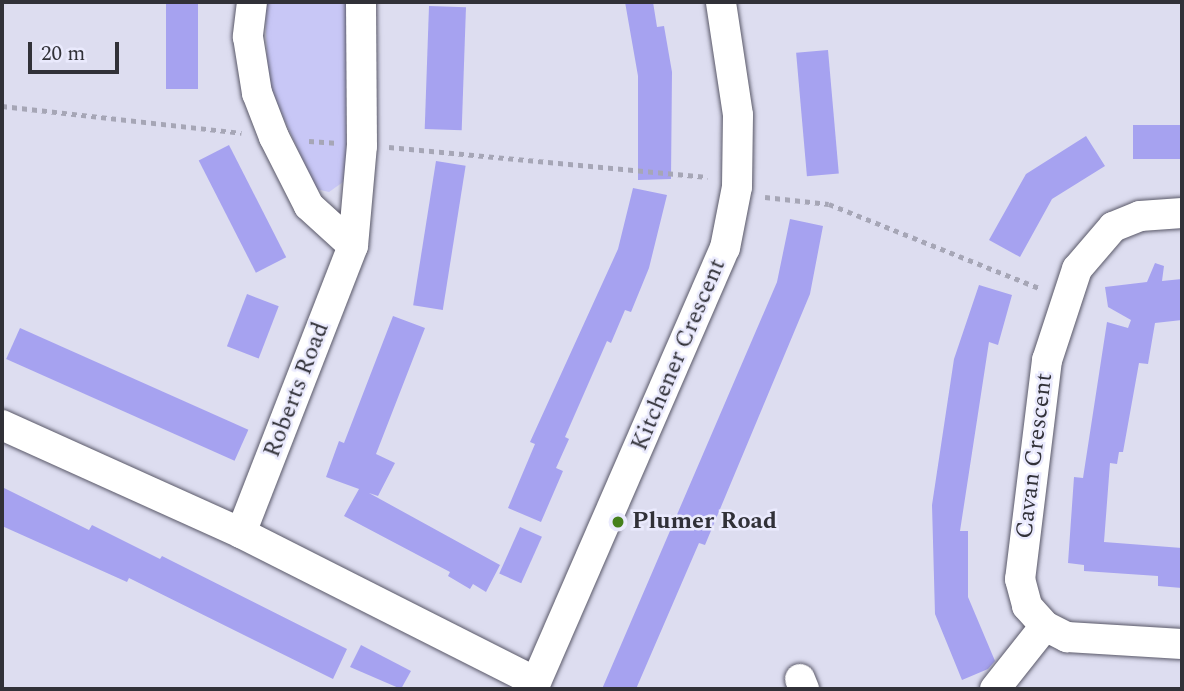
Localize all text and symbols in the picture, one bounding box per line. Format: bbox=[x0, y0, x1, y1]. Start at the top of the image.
scale bar bbox=[32, 28, 122, 72]
text: 20 m bbox=[41, 38, 85, 70]
street label: Kitchener Crescent bbox=[626, 255, 732, 455]
street label: Roberts Road bbox=[258, 318, 336, 462]
street label: Cavan Crescent bbox=[1011, 371, 1059, 541]
place label: Plumer Road bbox=[632, 508, 777, 536]
marker: Plumer Road bbox=[610, 514, 626, 530]

